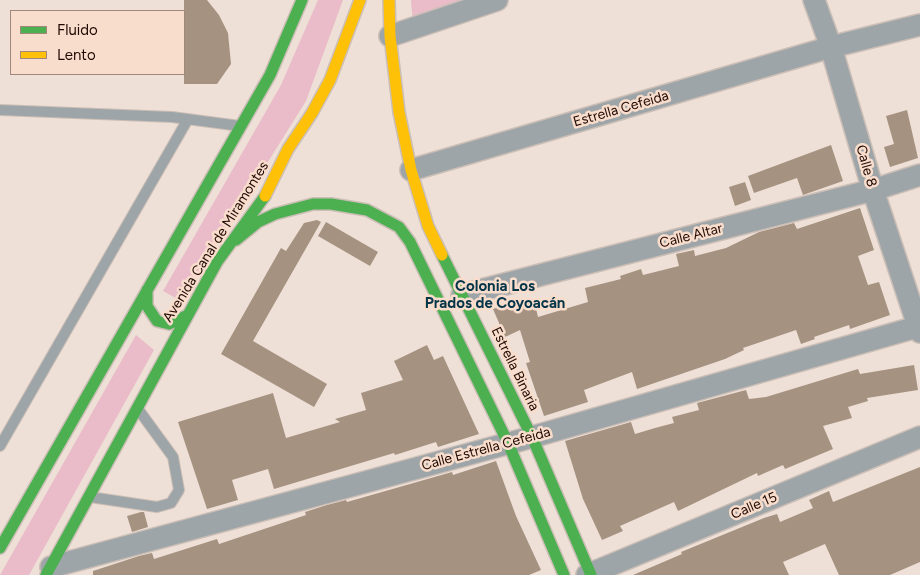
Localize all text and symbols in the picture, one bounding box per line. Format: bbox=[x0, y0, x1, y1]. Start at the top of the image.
legend bbox=[10, 10, 185, 75]
text: Fluido bbox=[57, 21, 98, 39]
text: Lento bbox=[57, 46, 96, 64]
street label: Estrella Cefeida bbox=[571, 87, 671, 131]
street label: Calle 8 bbox=[852, 143, 880, 189]
street label: Avenida Canal de Miramontes bbox=[160, 159, 272, 325]
street label: Calle Altar bbox=[658, 220, 724, 252]
district label: Colonia Los Prados de Coyoacán bbox=[425, 278, 565, 313]
street label: Estrella Binaria bbox=[487, 324, 543, 414]
street label: Calle Estrella Cefeida bbox=[420, 424, 552, 474]
street label: Calle 15 bbox=[728, 489, 780, 523]

